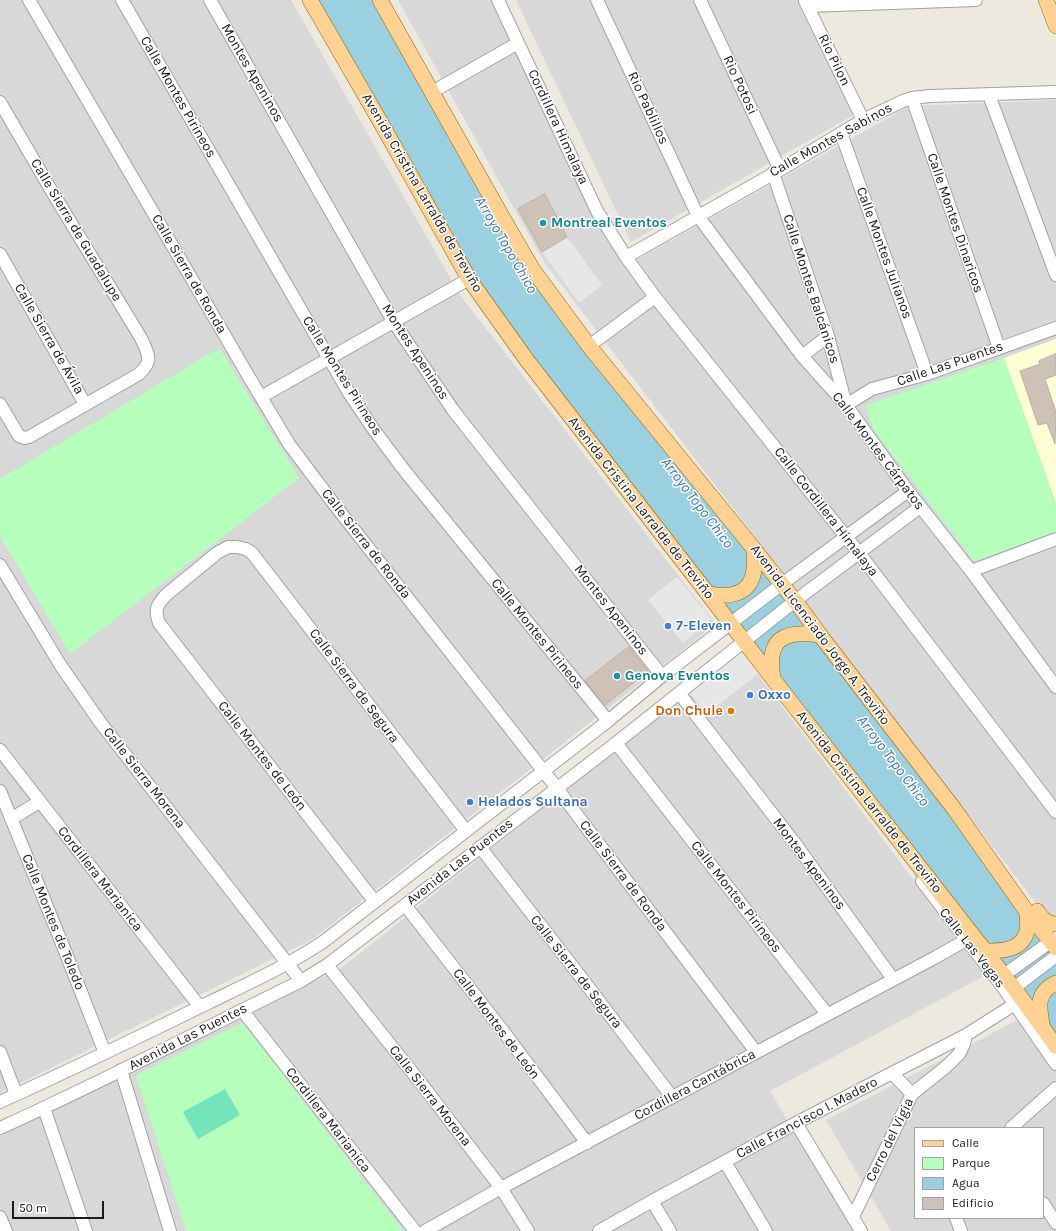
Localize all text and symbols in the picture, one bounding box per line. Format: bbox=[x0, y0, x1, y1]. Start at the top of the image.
street label: Montes Apeninos bbox=[217, 21, 287, 125]
street label: Rio Pilon bbox=[814, 31, 854, 89]
street label: Calle Montes Pirineos bbox=[136, 33, 220, 161]
street label: Rio Potosi bbox=[719, 53, 761, 117]
street label: Cordillera Himalaya bbox=[524, 67, 592, 187]
street label: Rio Pablillos bbox=[624, 69, 672, 147]
street label: Avenida Cristina Larralde de Treviño bbox=[358, 90, 486, 296]
street label: Calle Montes Sabinos bbox=[767, 99, 895, 181]
street label: Calle Montes Dinaricos bbox=[923, 151, 987, 295]
street label: Calle Sierra de Guadalupe bbox=[27, 156, 125, 304]
street label: Calle Montes Julianos bbox=[852, 185, 916, 321]
water label: Arroyo Topo Chico bbox=[471, 193, 541, 297]
street label: Calle Sierra de Ronda bbox=[148, 211, 230, 337]
street label: Calle Montes Balcánicos bbox=[779, 212, 843, 366]
place label: Montreal Eventos bbox=[551, 215, 667, 231]
marker: Montreal Eventos bbox=[538, 218, 548, 228]
street label: Calle Sierra de Ávila bbox=[10, 281, 88, 397]
street label: Montes Apeninos bbox=[378, 301, 452, 403]
street label: Calle Montes Pirineos bbox=[298, 313, 386, 439]
street label: Calle Las Puentes bbox=[895, 338, 1005, 390]
street label: Calle Montes Cárpatos bbox=[828, 389, 928, 513]
street label: Avenida Cristina Larralde de Treviño bbox=[564, 413, 718, 603]
street label: Calle Cordillera Himalaya bbox=[770, 444, 882, 580]
water label: Arroyo Topo Chico bbox=[657, 454, 737, 552]
street label: Calle Sierra de Ronda bbox=[318, 486, 414, 602]
street label: Avenida Licenciado Jorge A. Treviño bbox=[747, 541, 893, 729]
street label: Montes Apeninos bbox=[570, 561, 652, 659]
street label: Calle Montes Pirineos bbox=[487, 575, 587, 693]
place label: 7-Eleven bbox=[676, 618, 731, 634]
marker: 7-Eleven bbox=[663, 621, 673, 631]
street label: Calle Sierra de Segura bbox=[305, 625, 403, 747]
place label: Genova Eventos bbox=[625, 668, 730, 684]
marker: Genova Eventos bbox=[612, 671, 622, 681]
place label: Oxxo bbox=[758, 687, 791, 703]
marker: Oxxo bbox=[745, 690, 755, 700]
street label: Calle Montes de León bbox=[214, 698, 310, 814]
place label: Don Chule bbox=[655, 703, 723, 719]
marker: Don Chule bbox=[726, 706, 736, 716]
street label: Avenida Cristina Larralde de Treviño bbox=[792, 707, 946, 897]
water label: Arroyo Topo Chico bbox=[853, 712, 933, 810]
street label: Calle Sierra Morena bbox=[99, 724, 189, 832]
place label: Helados Sultana bbox=[478, 794, 588, 810]
marker: Helados Sultana bbox=[465, 797, 475, 807]
street label: Avenida Las Puentes bbox=[403, 815, 517, 909]
street label: Montes Apeninos bbox=[769, 815, 849, 913]
street label: Calle Sierra de Ronda bbox=[576, 817, 670, 935]
street label: Cordillera Marianica bbox=[54, 823, 146, 935]
street label: Calle Montes Pirineos bbox=[687, 838, 785, 956]
street label: Calle Montes de Toledo bbox=[18, 852, 88, 992]
street label: Calle Las Vegas bbox=[935, 905, 1009, 991]
street label: Calle Sierra de Segura bbox=[527, 912, 625, 1032]
street label: Calle Montes de León bbox=[449, 965, 543, 1083]
street label: Avenida Las Puentes bbox=[126, 1000, 250, 1074]
street label: Calle Sierra Morena bbox=[385, 1042, 475, 1150]
street label: Cordillera Cantábrica bbox=[631, 1046, 759, 1124]
street label: Cordillera Marianica bbox=[282, 1064, 374, 1176]
street label: Calle Francisco I. Madero bbox=[733, 1074, 881, 1162]
street label: Cerro del Vigia bbox=[862, 1095, 918, 1185]
legend bbox=[914, 1127, 1044, 1219]
text: Calle bbox=[952, 1136, 979, 1150]
text: Parque bbox=[952, 1156, 990, 1170]
text: Agua bbox=[952, 1176, 980, 1190]
scale bar bbox=[14, 1193, 106, 1219]
text: Edificio bbox=[952, 1196, 993, 1210]
text: 50 m bbox=[19, 1201, 47, 1215]

